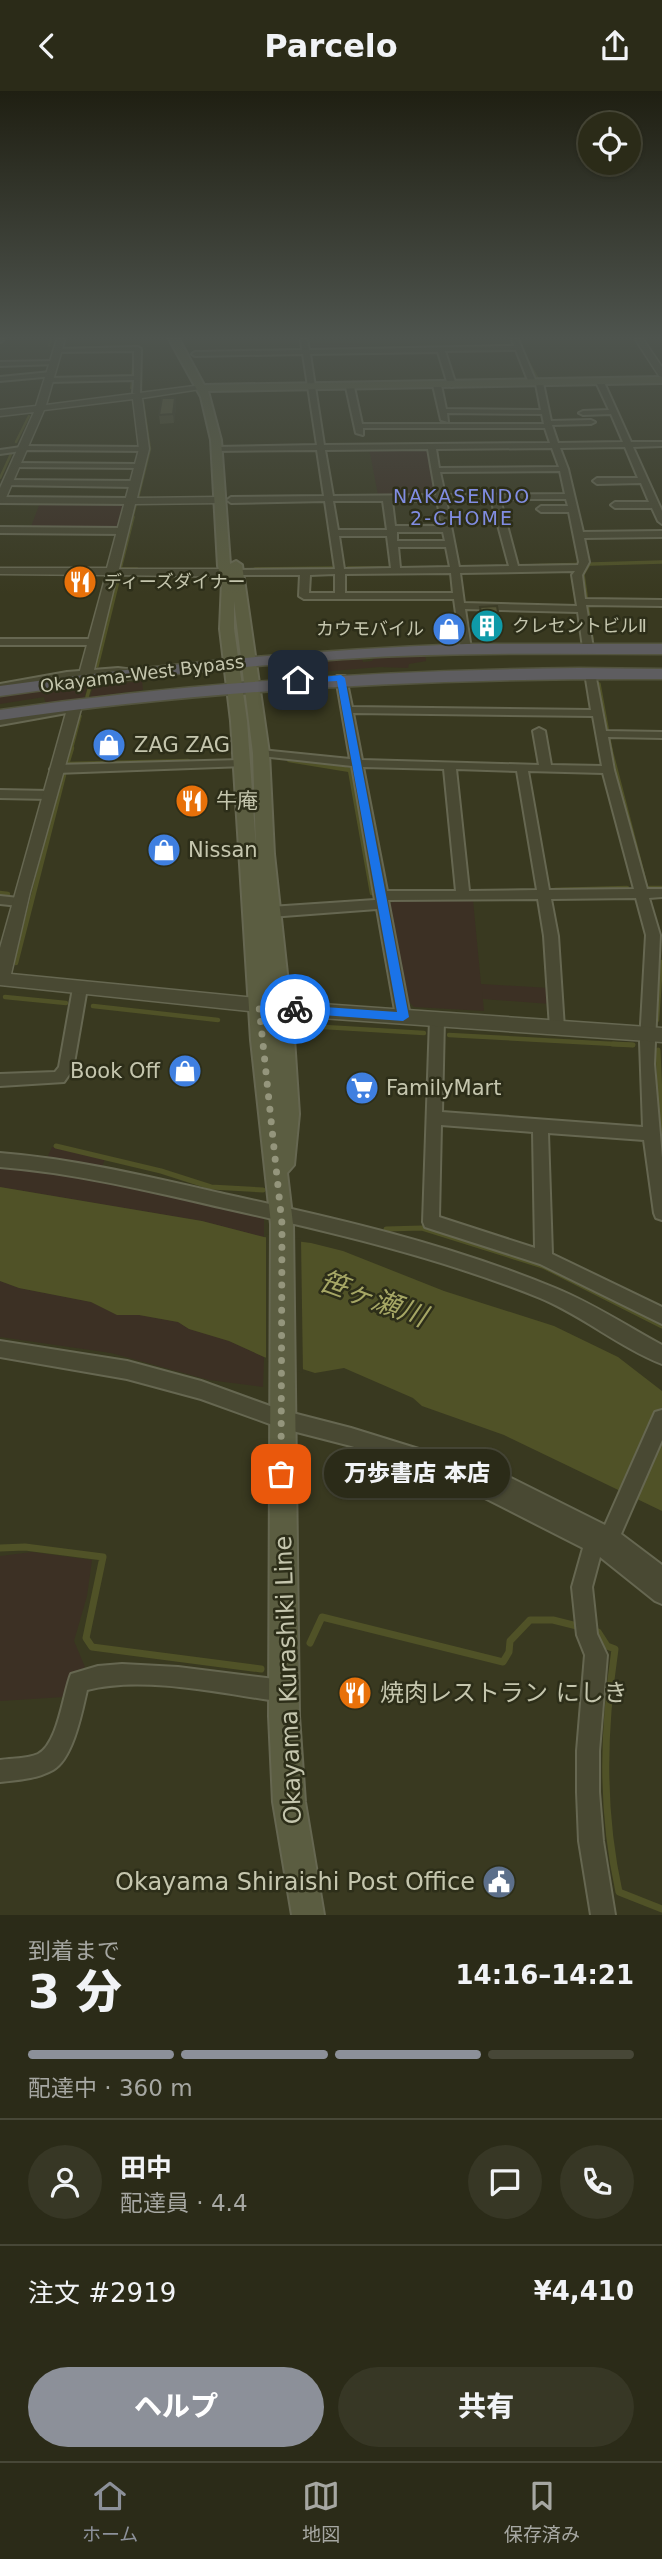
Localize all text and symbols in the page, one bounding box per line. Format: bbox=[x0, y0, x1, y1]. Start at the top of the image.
icon: back bbox=[28, 27, 66, 65]
text: Parcelo bbox=[264, 27, 398, 65]
icon: share bbox=[596, 27, 634, 65]
map controls bbox=[578, 112, 641, 175]
button: locate bbox=[578, 112, 641, 175]
district label: NAKASENDO 2-CHOME bbox=[393, 485, 531, 529]
restaurant icon: ディーズダイナー bbox=[61, 563, 99, 601]
place label: ディーズダイナー bbox=[104, 571, 245, 592]
building icon: クレセントビルⅡ bbox=[468, 607, 506, 645]
shop icon: カウモバイル bbox=[430, 610, 468, 648]
place label: クレセントビルⅡ bbox=[512, 615, 647, 636]
place label: カウモバイル bbox=[316, 618, 424, 639]
pin bbox=[268, 650, 328, 710]
street label: Okayama-West Bypass bbox=[39, 651, 245, 696]
icon: home bbox=[279, 661, 317, 699]
shop icon: ZAG ZAG bbox=[90, 726, 128, 764]
place label: ZAG ZAG bbox=[134, 733, 230, 757]
restaurant icon: 牛庵 bbox=[173, 782, 211, 820]
place label: 牛庵 bbox=[216, 789, 258, 813]
shop icon: Nissan bbox=[145, 831, 183, 869]
place label: Nissan bbox=[188, 838, 258, 862]
courier bbox=[260, 974, 330, 1044]
icon: bike bbox=[276, 990, 314, 1028]
shop icon: Book Off bbox=[166, 1052, 204, 1090]
place label: Book Off bbox=[70, 1059, 161, 1083]
supermarket icon: FamilyMart bbox=[343, 1069, 381, 1107]
place label: FamilyMart bbox=[386, 1076, 501, 1100]
water label: 笹ヶ瀬川 bbox=[315, 1264, 434, 1334]
pin bbox=[251, 1444, 311, 1504]
callout: 万歩書店 本店 bbox=[323, 1449, 508, 1499]
icon: bag bbox=[262, 1455, 300, 1493]
text: 万歩書店 本店 bbox=[344, 1460, 490, 1486]
street label: Okayama Kurashiki Line bbox=[269, 1535, 307, 1825]
restaurant icon: 焼肉レストラン にしき bbox=[336, 1674, 374, 1712]
place label: 焼肉レストラン にしき bbox=[380, 1679, 628, 1707]
public building icon: Okayama Shiraishi Post Office bbox=[480, 1863, 518, 1901]
place label: Okayama Shiraishi Post Office bbox=[115, 1868, 475, 1896]
text: 到着まで bbox=[28, 1938, 120, 1964]
text: 14:16–14:21 bbox=[455, 1960, 634, 1990]
text: 3 分 bbox=[28, 1965, 122, 2019]
text: 配達中 · 360 m bbox=[28, 2075, 193, 2101]
button: person bbox=[28, 2145, 102, 2219]
button: chat bbox=[468, 2145, 542, 2219]
button: phone bbox=[560, 2145, 634, 2219]
text: 田中 bbox=[120, 2153, 172, 2183]
text: 配達員 · 4.4 bbox=[120, 2190, 248, 2216]
text: ¥4,410 bbox=[534, 2276, 634, 2306]
text: 注文 #2919 bbox=[28, 2278, 176, 2308]
button: ヘルプ bbox=[28, 2367, 324, 2447]
button: 共有 bbox=[338, 2367, 634, 2447]
tab: ホーム bbox=[82, 2477, 138, 2546]
tab: 地図 bbox=[302, 2477, 340, 2546]
tab: 保存済み bbox=[504, 2477, 580, 2546]

